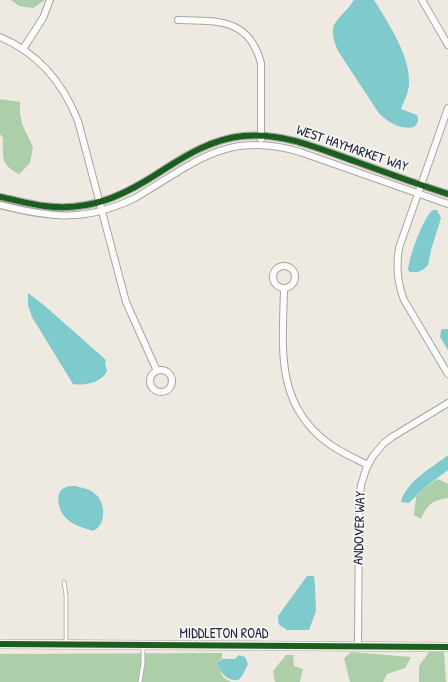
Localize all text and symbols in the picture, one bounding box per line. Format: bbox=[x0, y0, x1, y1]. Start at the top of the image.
street label: WEST HAYMARKET WAY bbox=[294, 122, 410, 176]
street label: ANDOVER WAY bbox=[350, 491, 370, 565]
street label: MIDDLETON ROAD bbox=[180, 626, 268, 642]

